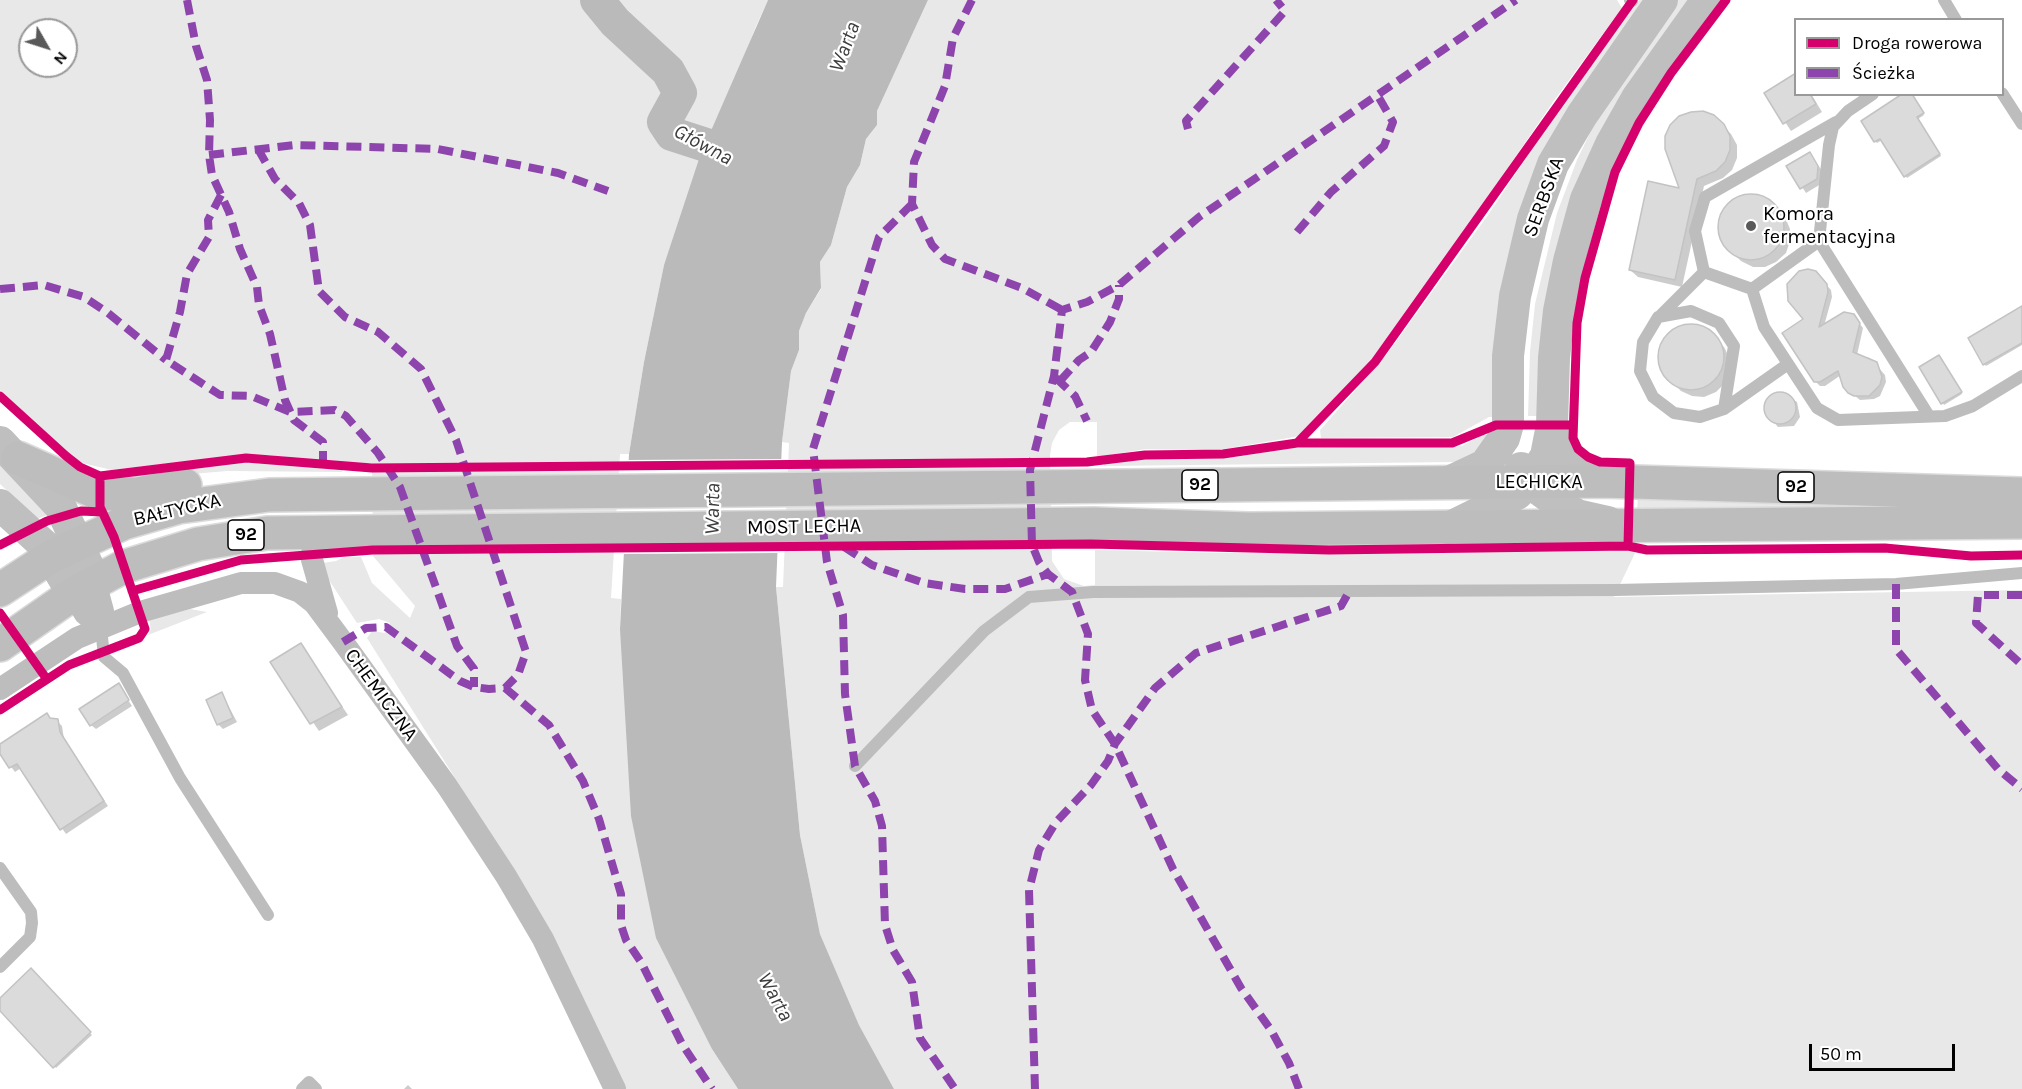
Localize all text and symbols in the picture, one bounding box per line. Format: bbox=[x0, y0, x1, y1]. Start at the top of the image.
north arrow bbox=[18, 18, 78, 78]
water label: Warta bbox=[824, 18, 866, 76]
legend bbox=[1794, 18, 2004, 96]
text: Droga rowerowa bbox=[1852, 32, 1983, 54]
text: N bbox=[50, 48, 72, 69]
text: Ścieżka bbox=[1852, 62, 1915, 84]
water label: Główna bbox=[669, 119, 737, 171]
street label: SERBSKA bbox=[1518, 154, 1570, 240]
place label: Komora fermentacyjna bbox=[1763, 202, 1896, 249]
marker: Komora fermentacyjna bbox=[1744, 219, 1758, 233]
road number: 92 bbox=[1182, 470, 1218, 500]
street label: LECHICKA bbox=[1495, 470, 1583, 494]
road number: 92 bbox=[1778, 472, 1814, 502]
water label: Warta bbox=[700, 483, 726, 535]
street label: BAŁTYCKA bbox=[131, 488, 223, 532]
street label: MOST LECHA bbox=[747, 514, 861, 540]
road number: 92 bbox=[228, 520, 264, 550]
street label: CHEMICZNA bbox=[339, 644, 423, 746]
water label: Warta bbox=[752, 968, 798, 1026]
scale bar bbox=[1812, 1032, 1958, 1070]
text: 50 m bbox=[1820, 1043, 1862, 1065]

